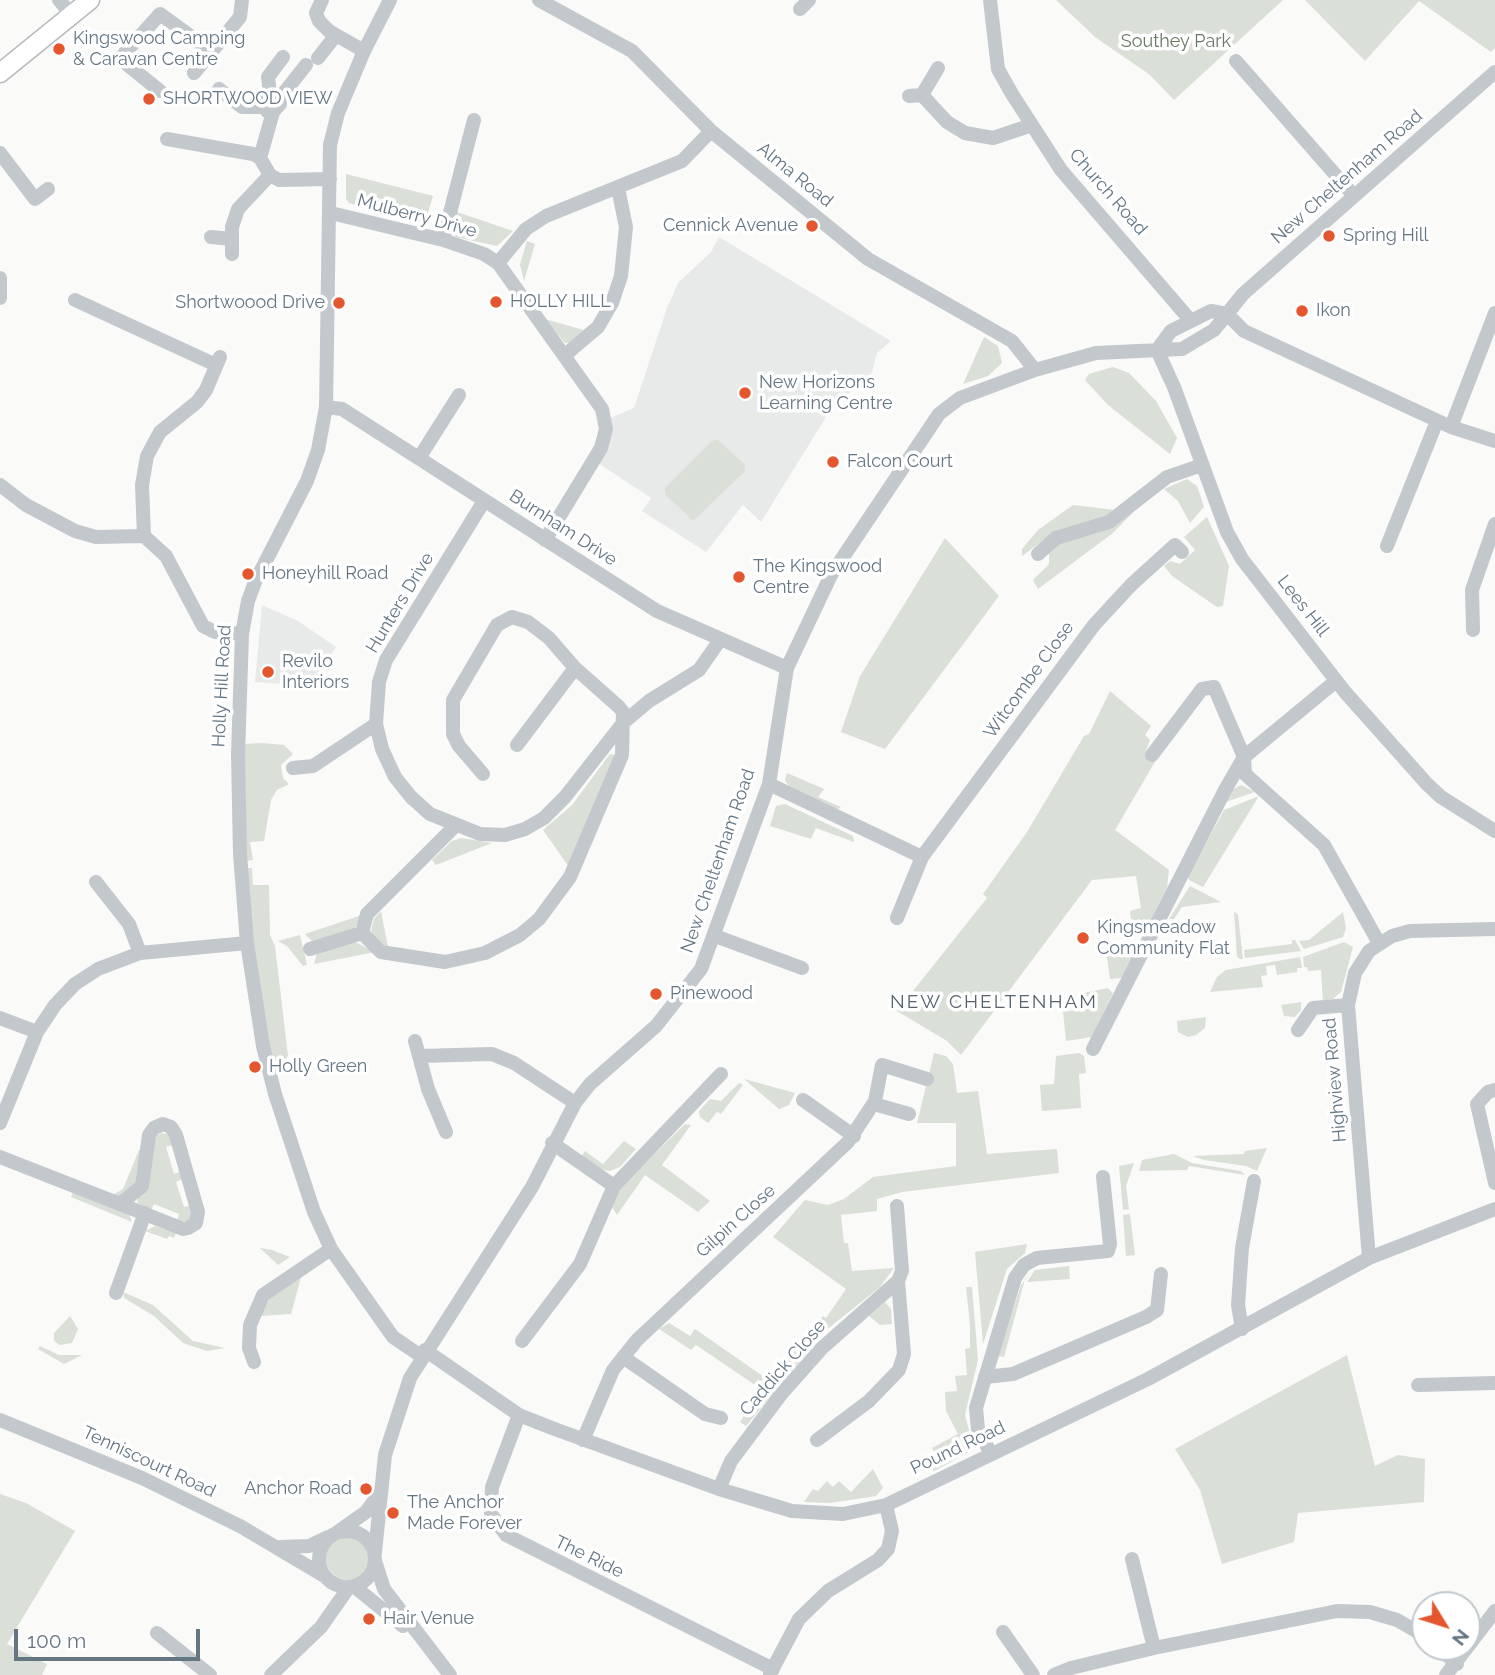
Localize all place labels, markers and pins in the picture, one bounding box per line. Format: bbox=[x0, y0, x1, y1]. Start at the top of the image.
place label: Kingswood Camping & Caravan Centre bbox=[73, 28, 245, 70]
marker: Kingswood Camping & Caravan Centre bbox=[51, 41, 67, 57]
place label: SHORTWOOD VIEW bbox=[163, 88, 333, 110]
marker: SHORTWOOD VIEW bbox=[141, 91, 157, 107]
place label: Cennick Avenue bbox=[663, 215, 798, 237]
marker: Cennick Avenue bbox=[804, 218, 820, 234]
place label: Spring Hill bbox=[1343, 225, 1428, 247]
marker: Spring Hill bbox=[1321, 228, 1337, 244]
place label: HOLLY HILL bbox=[510, 291, 611, 313]
place label: Shortwoood Drive bbox=[175, 292, 325, 314]
marker: HOLLY HILL bbox=[488, 294, 504, 310]
marker: Shortwoood Drive bbox=[331, 295, 347, 311]
place label: Ikon bbox=[1316, 300, 1351, 322]
marker: Ikon bbox=[1294, 303, 1310, 319]
place label: New Horizons Learning Centre bbox=[759, 372, 893, 414]
marker: New Horizons Learning Centre bbox=[737, 385, 753, 401]
place label: Falcon Court bbox=[847, 451, 953, 473]
marker: Falcon Court bbox=[825, 454, 841, 470]
place label: The Kingswood Centre bbox=[753, 556, 882, 598]
place label: Honeyhill Road bbox=[262, 563, 388, 585]
marker: Honeyhill Road bbox=[240, 566, 256, 582]
marker: The Kingswood Centre bbox=[731, 569, 747, 585]
place label: Revilo Interiors bbox=[282, 651, 349, 694]
marker: Revilo Interiors bbox=[260, 664, 276, 680]
place label: Kingsmeadow Community Flat bbox=[1097, 917, 1230, 960]
marker: Kingsmeadow Community Flat bbox=[1075, 930, 1091, 946]
place label: Pinewood bbox=[670, 983, 753, 1005]
marker: Pinewood bbox=[648, 986, 664, 1002]
place label: Holly Green bbox=[269, 1056, 367, 1078]
marker: Holly Green bbox=[247, 1059, 263, 1075]
place label: Anchor Road bbox=[244, 1478, 352, 1500]
marker: Anchor Road bbox=[358, 1481, 374, 1497]
place label: The Anchor Made Forever bbox=[407, 1492, 522, 1534]
marker: The Anchor Made Forever bbox=[385, 1505, 401, 1521]
place label: Hair Venue bbox=[383, 1608, 474, 1630]
marker: Hair Venue bbox=[361, 1611, 377, 1627]

